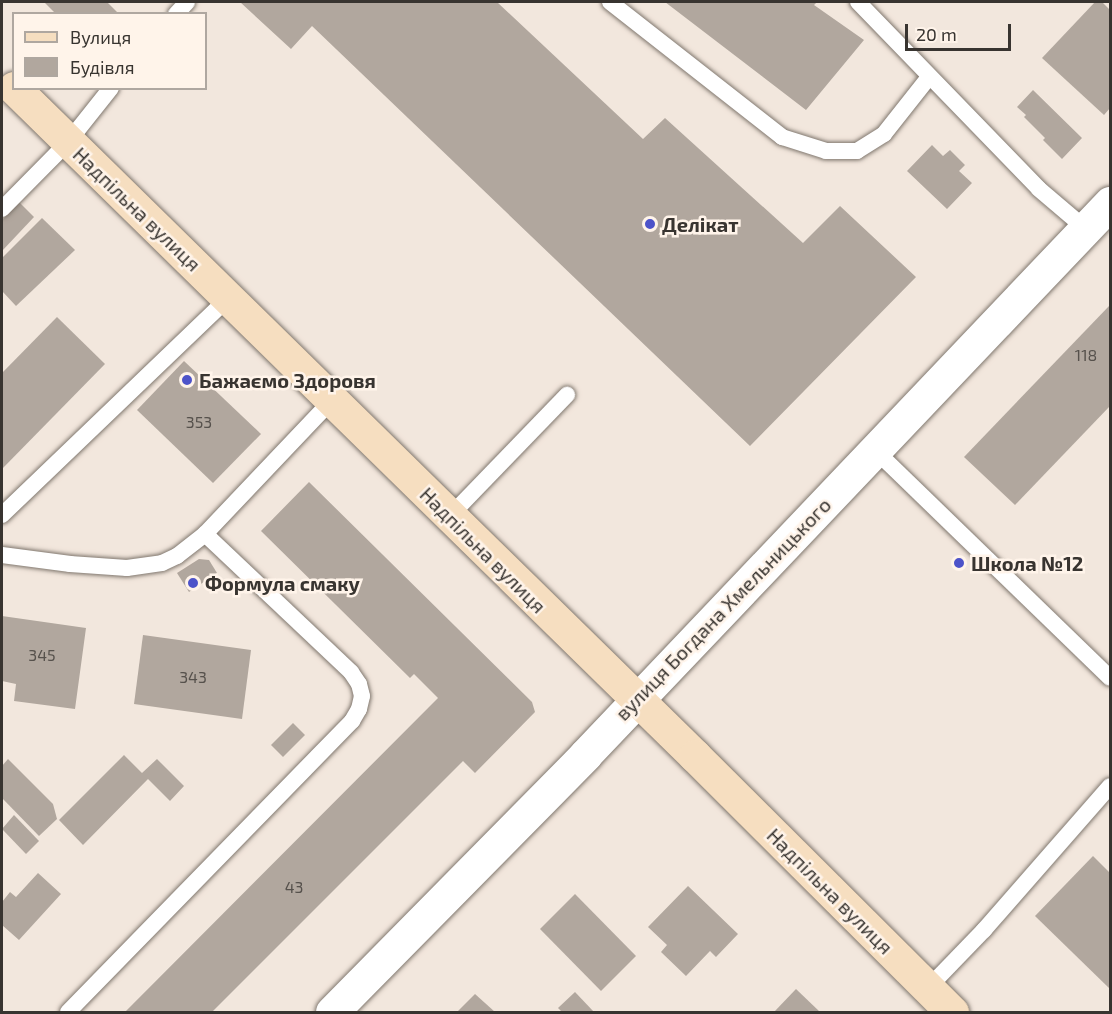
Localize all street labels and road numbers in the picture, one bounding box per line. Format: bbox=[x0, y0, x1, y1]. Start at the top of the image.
street label: Надпільна вулиця bbox=[68, 142, 206, 276]
street label: Надпільна вулиця bbox=[415, 482, 551, 618]
street label: вулиця Богдана Хмельницького bbox=[610, 493, 836, 725]
street label: Надпільна вулиця bbox=[762, 823, 898, 959]

